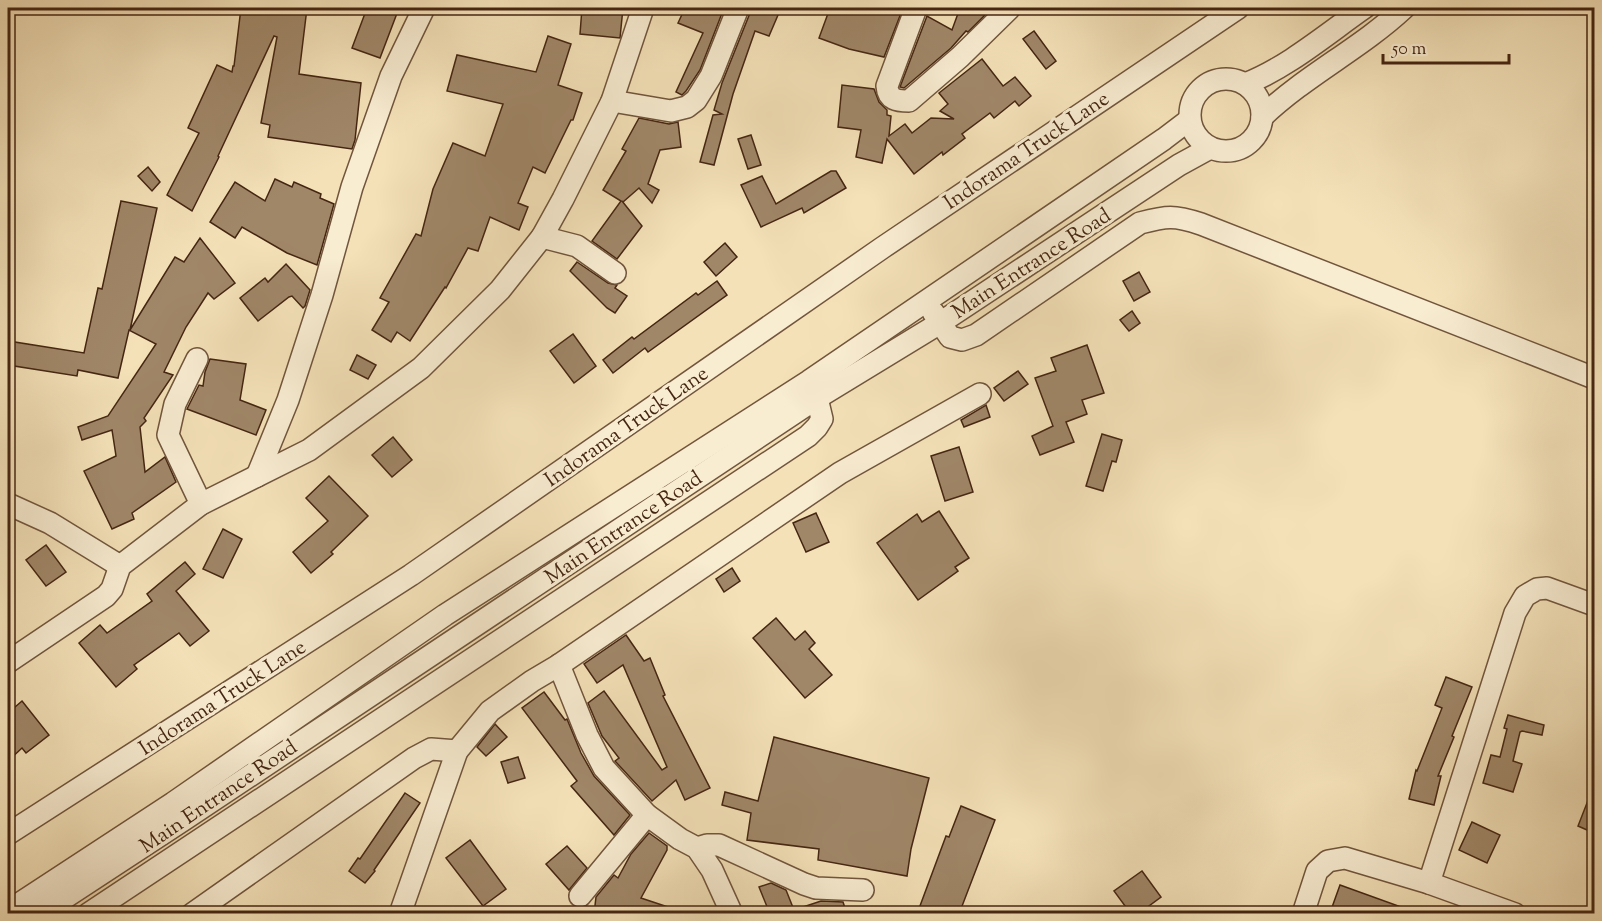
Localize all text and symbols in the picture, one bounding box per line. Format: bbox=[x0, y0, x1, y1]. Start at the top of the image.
scale bar bbox=[1383, 27, 1509, 65]
text: 50 m bbox=[1391, 37, 1427, 63]
street label: Indorama Truck Lane bbox=[938, 85, 1116, 218]
street label: Main Entrance Road bbox=[946, 202, 1118, 328]
street label: Indorama Truck Lane bbox=[539, 360, 715, 496]
street label: Main Entrance Road bbox=[539, 465, 709, 593]
street label: Indorama Truck Lane bbox=[134, 633, 313, 764]
street label: Main Entrance Road bbox=[134, 734, 304, 862]

